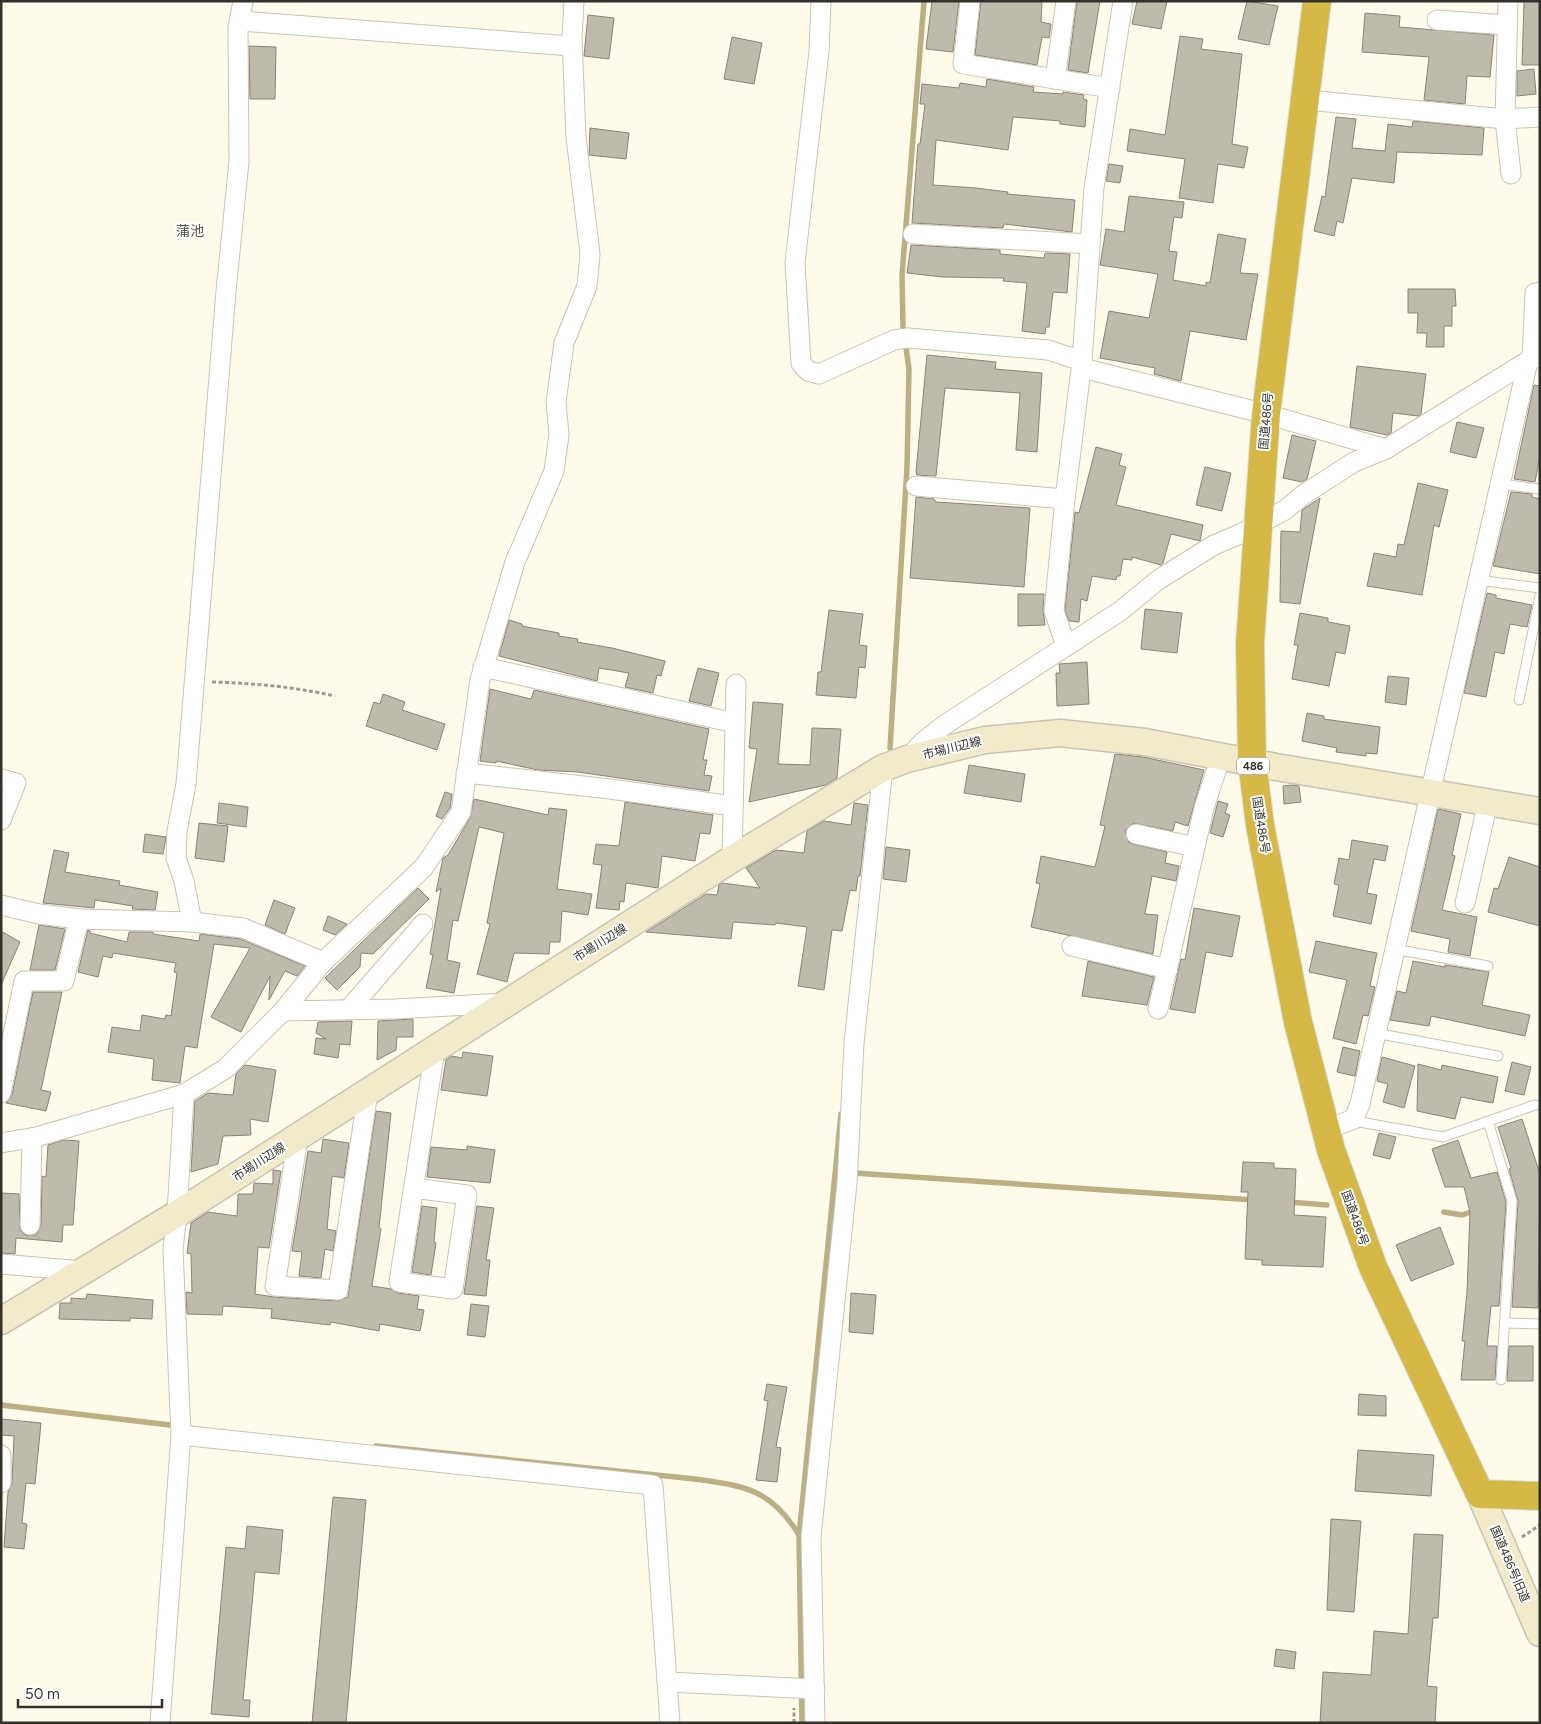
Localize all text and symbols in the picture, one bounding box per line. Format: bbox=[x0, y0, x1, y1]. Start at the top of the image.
district label: 蒲池 bbox=[176, 223, 204, 240]
street label: 国道486号 bbox=[1257, 392, 1275, 450]
street label: 市場川辺線 bbox=[921, 734, 983, 762]
road number: 486 bbox=[1237, 758, 1269, 774]
street label: 国道486号 bbox=[1250, 795, 1272, 855]
street label: 市場川辺線 bbox=[571, 921, 629, 965]
street label: 市場川辺線 bbox=[230, 1140, 288, 1184]
street label: 国道486号 bbox=[1339, 1189, 1371, 1247]
street label: 国道486号旧道 bbox=[1488, 1524, 1532, 1604]
scale bar bbox=[18, 1676, 161, 1708]
text: 50 m bbox=[25, 1685, 60, 1703]

